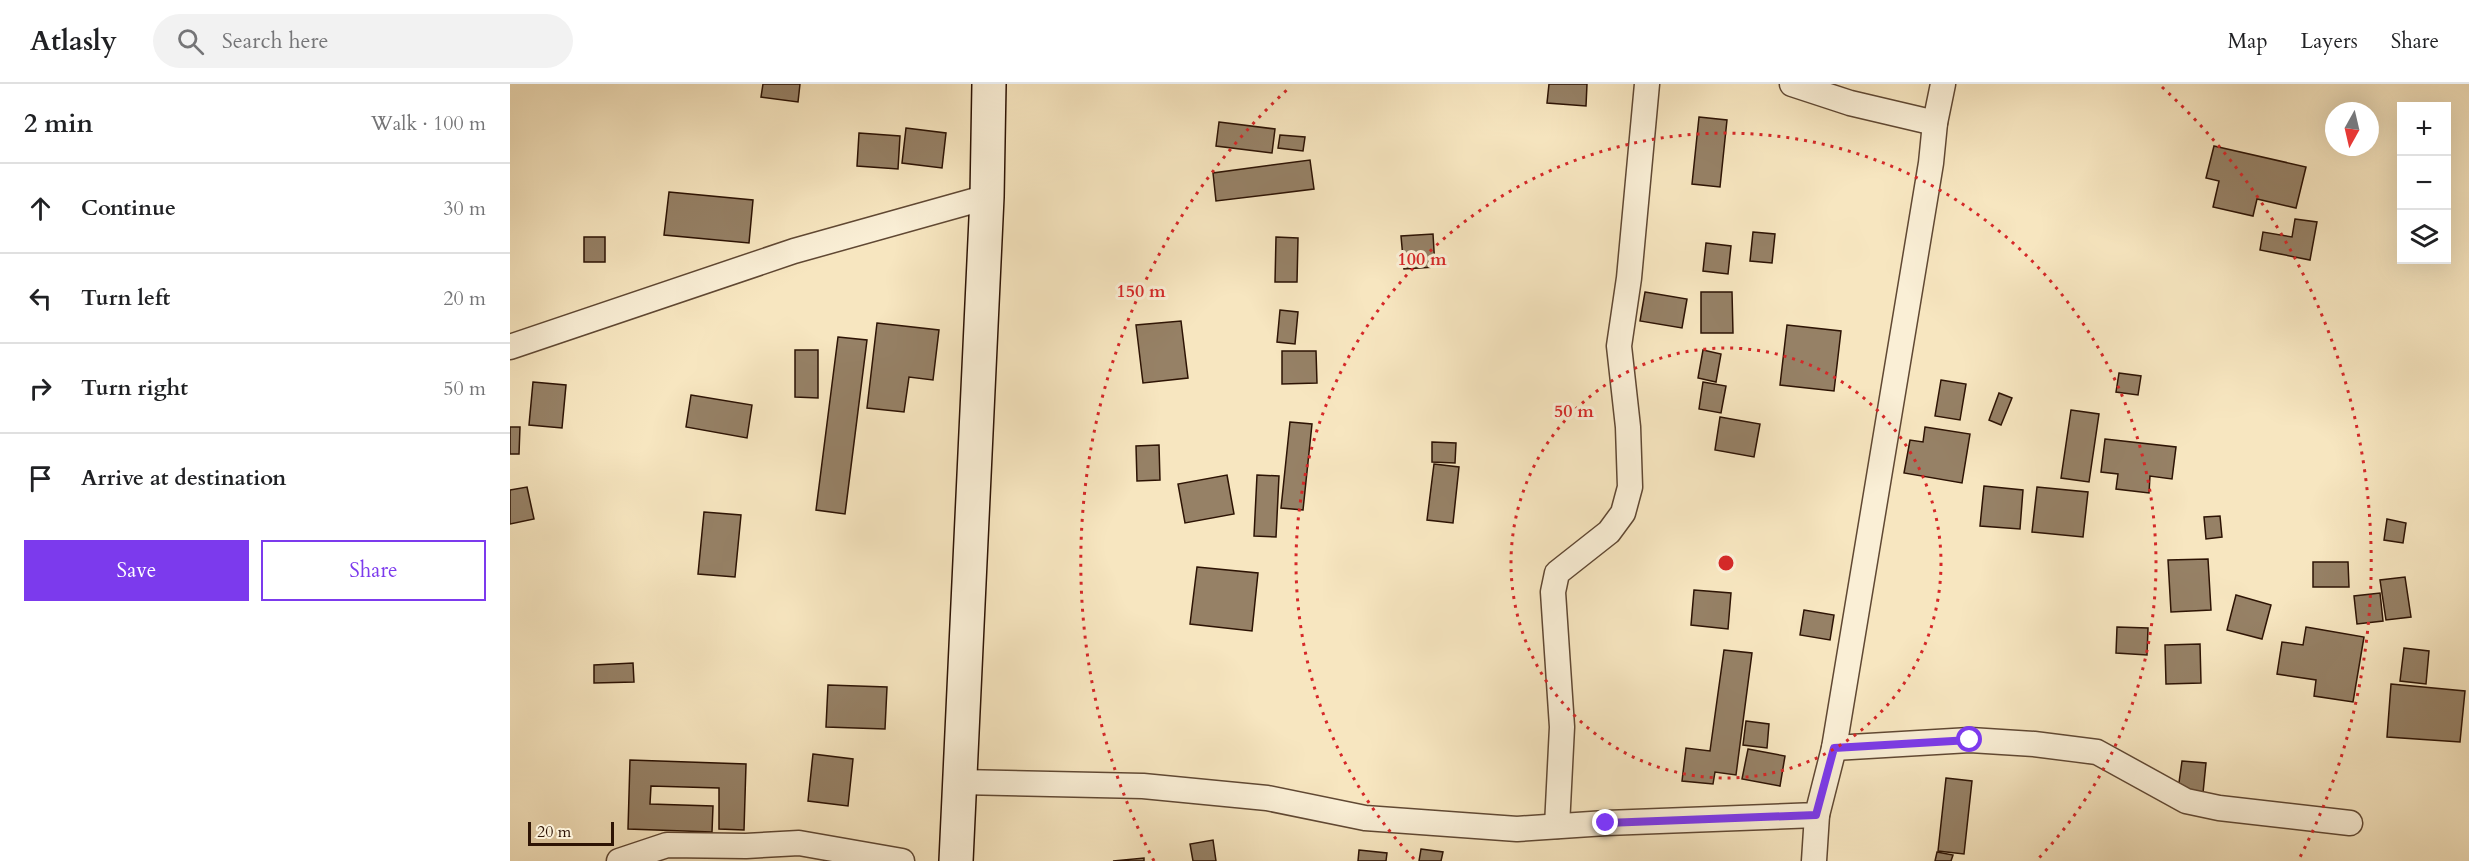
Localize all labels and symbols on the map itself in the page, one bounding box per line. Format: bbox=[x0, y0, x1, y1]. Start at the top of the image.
north arrow bbox=[2325, 102, 2379, 156]
text: 100 m bbox=[1397, 247, 1447, 272]
text: 150 m bbox=[1116, 279, 1166, 304]
text: 50 m bbox=[1554, 399, 1594, 424]
centre of rings bbox=[1716, 553, 1736, 573]
route start bbox=[1956, 726, 1982, 752]
route end bbox=[1592, 809, 1618, 835]
scale bar bbox=[528, 819, 614, 846]

